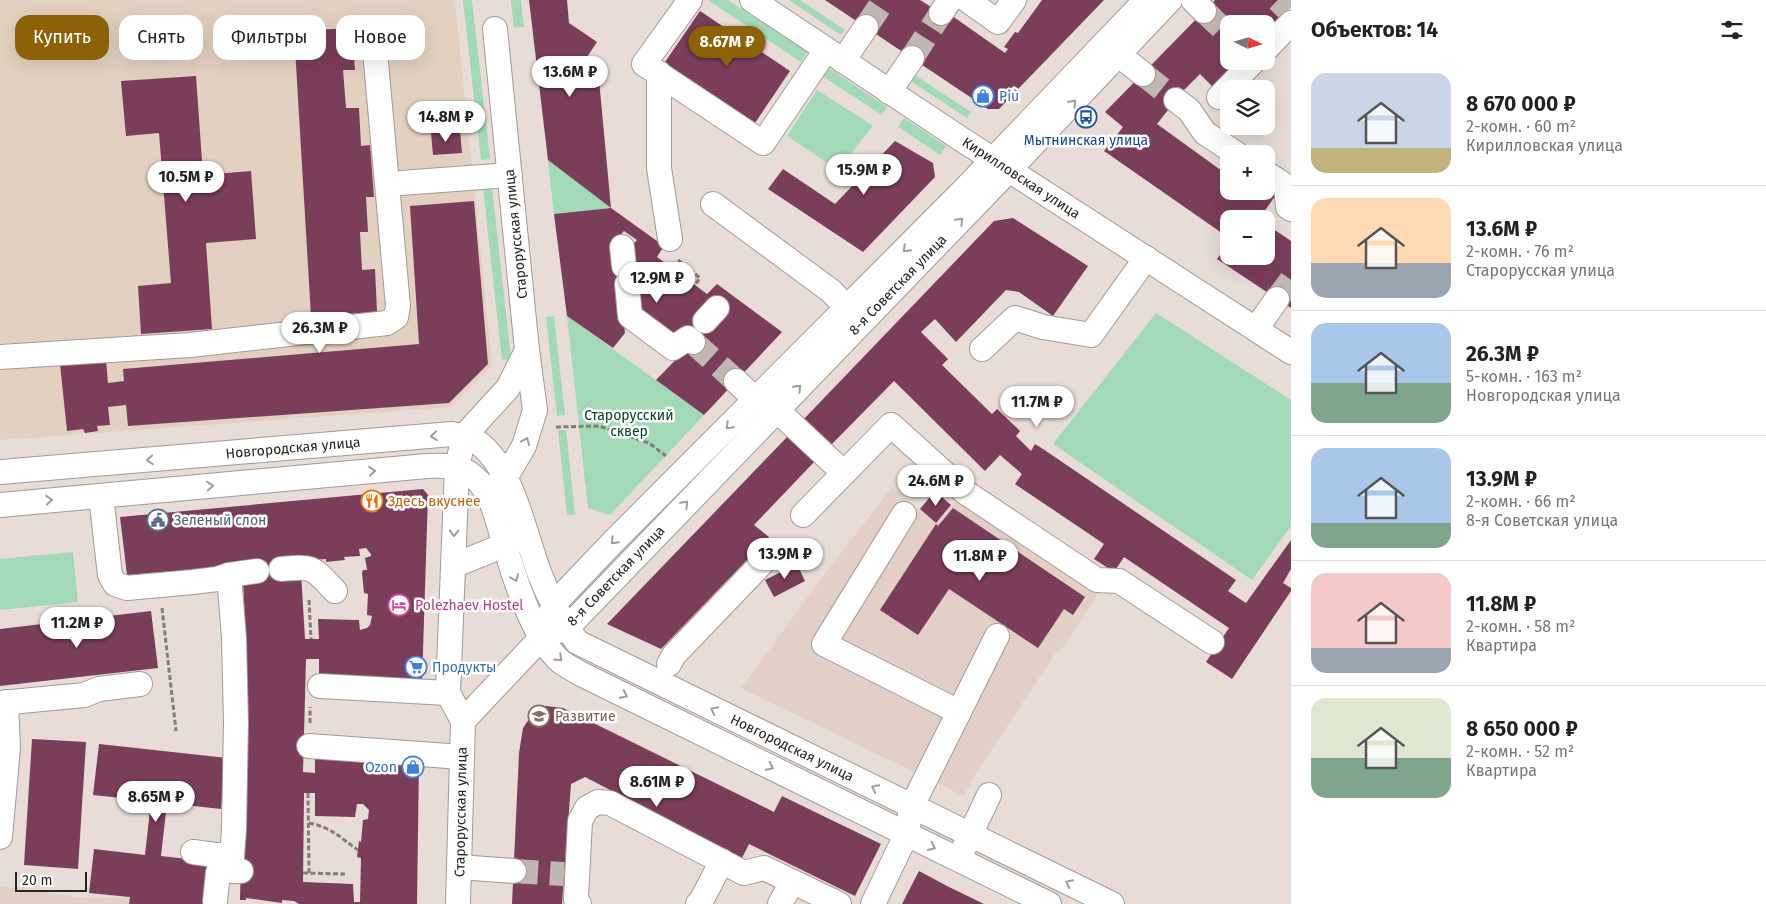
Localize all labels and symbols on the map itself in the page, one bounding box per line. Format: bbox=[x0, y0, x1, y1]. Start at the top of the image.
north arrow bbox=[1220, 15, 1275, 70]
pin: 8.67M ₽ bbox=[681, 26, 773, 68]
pin: 13.6M ₽ bbox=[524, 56, 616, 98]
shop icon: Più bbox=[971, 84, 995, 108]
place label: Più bbox=[999, 88, 1019, 105]
pin: 14.8M ₽ bbox=[400, 100, 492, 143]
one-way arrow bbox=[1067, 100, 1076, 109]
bus stop icon: Мытнинская улица bbox=[1074, 105, 1098, 129]
place label: Мытнинская улица bbox=[1024, 132, 1148, 149]
street label: Кирилловская улица bbox=[959, 133, 1083, 223]
pin: 15.9M ₽ bbox=[818, 154, 910, 196]
pin: 10.5M ₽ bbox=[140, 160, 232, 203]
street label: Старорусская улица bbox=[501, 168, 531, 300]
one-way arrow bbox=[955, 218, 964, 227]
street label: 8-я Советская улица bbox=[846, 231, 950, 339]
one-way arrow bbox=[902, 243, 911, 252]
pin: 12.9M ₽ bbox=[611, 262, 703, 304]
pin: 26.3M ₽ bbox=[274, 312, 366, 354]
one-way arrow bbox=[793, 384, 802, 393]
pin: 11.7M ₽ bbox=[991, 386, 1083, 428]
park label: Старорусский сквер bbox=[584, 407, 674, 440]
one-way arrow bbox=[726, 420, 735, 429]
one-way arrow bbox=[430, 430, 438, 441]
street label: Новгородская улица bbox=[225, 434, 361, 462]
one-way arrow bbox=[520, 437, 530, 446]
one-way arrow bbox=[146, 454, 154, 465]
pin: 24.6M ₽ bbox=[890, 464, 982, 507]
one-way arrow bbox=[369, 466, 377, 477]
one-way arrow bbox=[207, 481, 215, 492]
restaurant icon: Здесь вкуснее bbox=[360, 489, 384, 513]
place label: Здесь вкуснее bbox=[388, 493, 481, 510]
one-way arrow bbox=[45, 495, 53, 506]
one-way arrow bbox=[679, 501, 688, 510]
public building icon: Зеленый слон bbox=[146, 508, 170, 532]
place label: Зеленый слон bbox=[174, 512, 266, 529]
street label: 8-я Советская улица bbox=[564, 522, 668, 630]
one-way arrow bbox=[449, 530, 460, 538]
one-way arrow bbox=[611, 535, 620, 544]
pin: 13.9M ₽ bbox=[739, 538, 831, 580]
pin: 11.8M ₽ bbox=[934, 540, 1026, 582]
one-way arrow bbox=[508, 573, 519, 582]
hotel icon: Polezhaev Hostel bbox=[387, 593, 411, 617]
place label: Polezhaev Hostel bbox=[415, 597, 523, 614]
pin: 11.2M ₽ bbox=[31, 606, 123, 649]
one-way arrow bbox=[553, 652, 562, 661]
supermarket icon: Продукты bbox=[404, 655, 428, 679]
place label: Продукты bbox=[432, 659, 496, 676]
one-way arrow bbox=[619, 689, 628, 699]
school or university icon: Развитие bbox=[527, 704, 551, 728]
one-way arrow bbox=[710, 706, 719, 716]
place label: Развитие bbox=[555, 708, 616, 725]
street label: Новгородская улица bbox=[727, 711, 857, 785]
street label: Старорусская улица bbox=[451, 747, 471, 877]
shop icon: Ozon bbox=[401, 755, 425, 779]
place label: Ozon bbox=[365, 759, 397, 776]
one-way arrow bbox=[765, 761, 774, 771]
pin: 8.61M ₽ bbox=[611, 766, 703, 808]
pin: 8.65M ₽ bbox=[110, 780, 202, 823]
one-way arrow bbox=[872, 785, 881, 795]
one-way arrow bbox=[927, 840, 936, 851]
scale bar bbox=[15, 869, 88, 892]
one-way arrow bbox=[1065, 879, 1074, 889]

